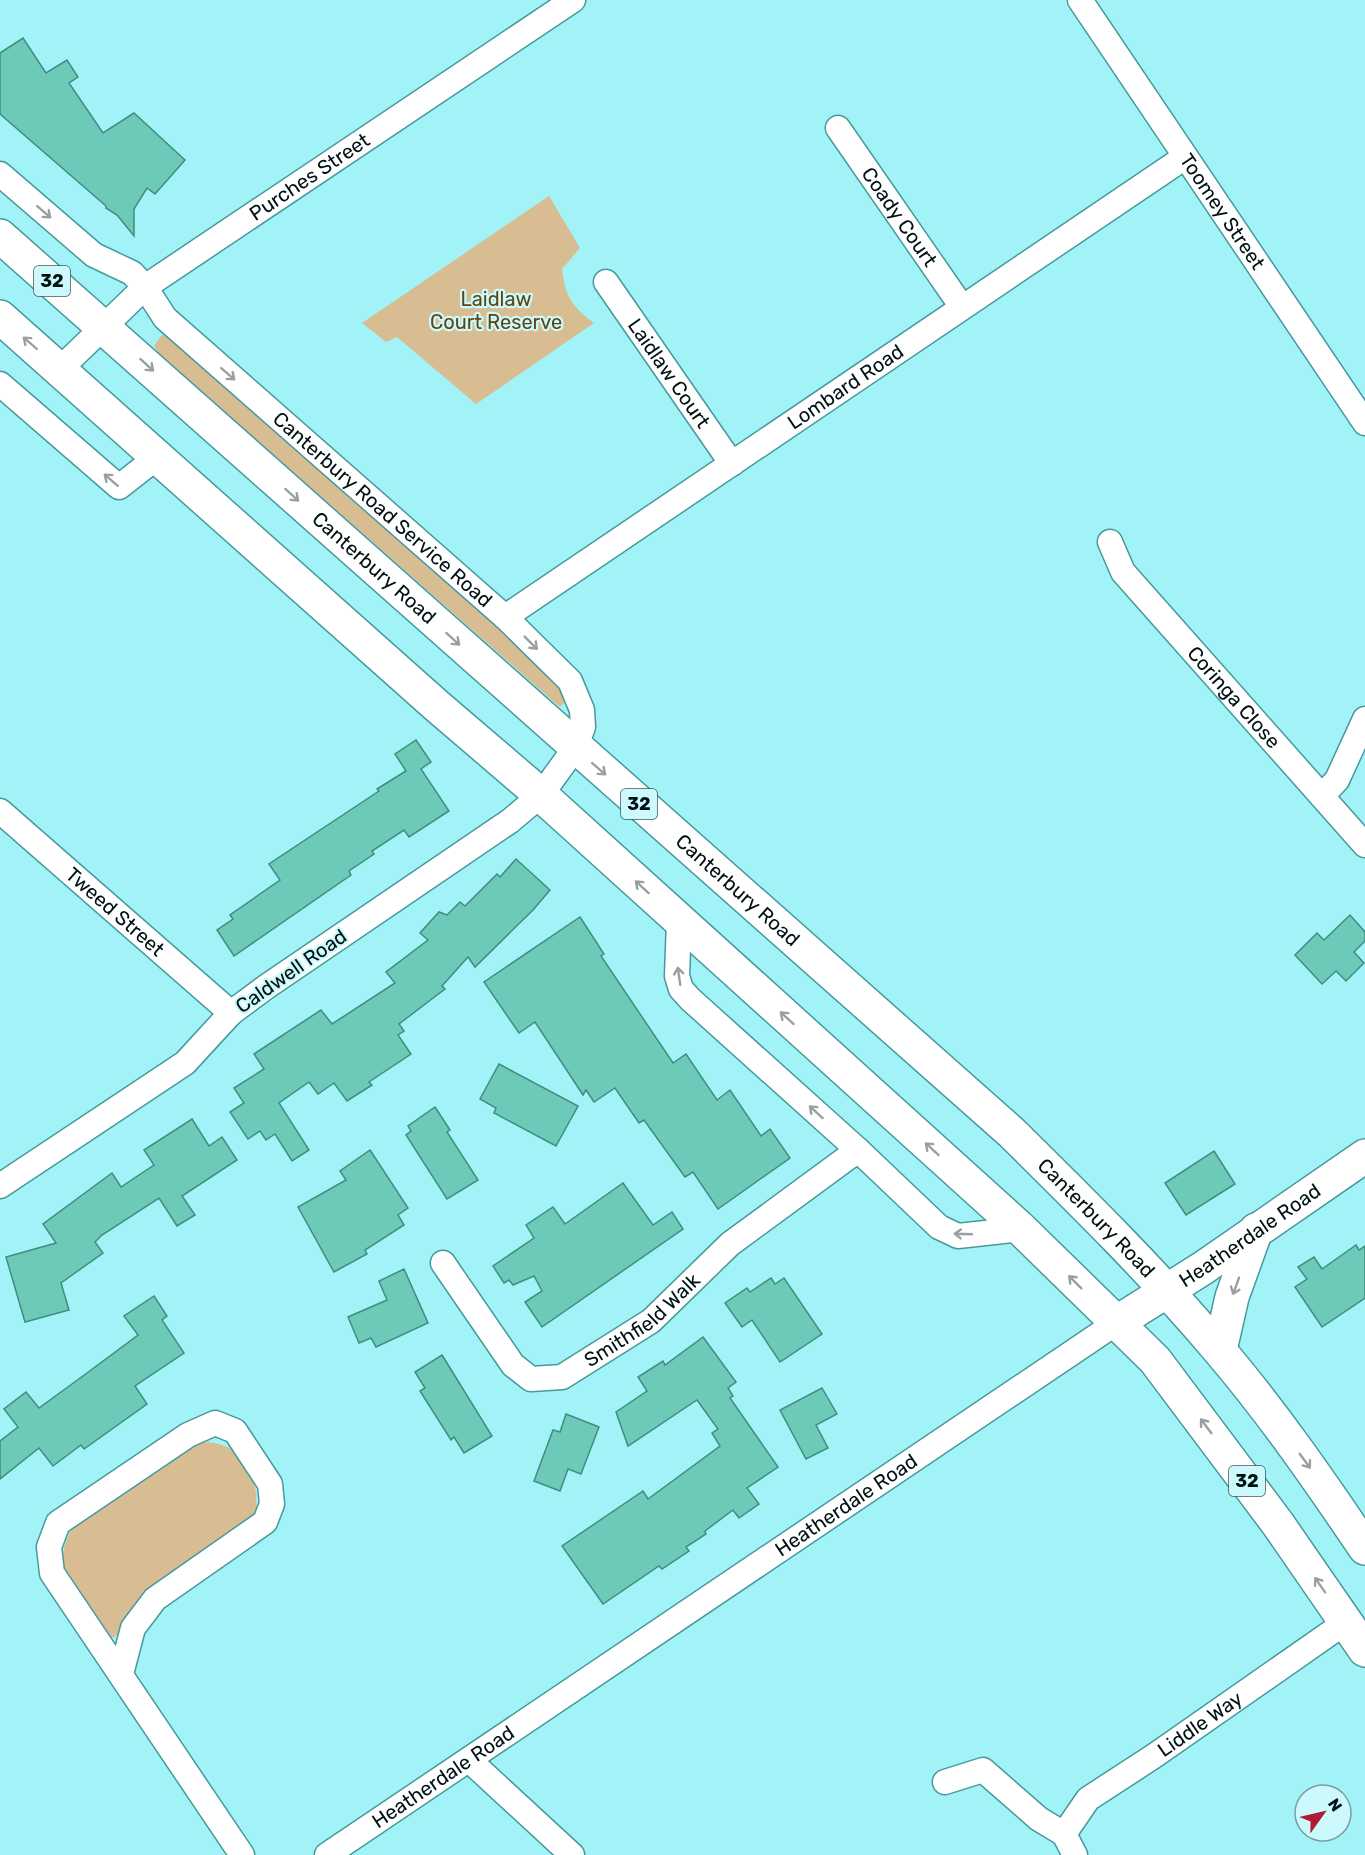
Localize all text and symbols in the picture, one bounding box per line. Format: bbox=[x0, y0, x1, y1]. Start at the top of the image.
street label: Purches Street bbox=[245, 128, 374, 226]
street label: Toomey Street bbox=[1175, 149, 1270, 274]
street label: Coady Court bbox=[857, 162, 942, 271]
one-way arrow bbox=[36, 205, 51, 219]
road number: 32 bbox=[34, 266, 70, 296]
park label: Laidlaw Court Reserve bbox=[430, 287, 562, 334]
street label: Laidlaw Court bbox=[623, 314, 716, 433]
one-way arrow bbox=[23, 336, 38, 350]
street label: Lombard Road bbox=[783, 339, 908, 434]
one-way arrow bbox=[139, 358, 154, 372]
one-way arrow bbox=[220, 367, 235, 381]
street label: Canterbury Road Service Road bbox=[267, 407, 497, 611]
one-way arrow bbox=[104, 473, 119, 487]
one-way arrow bbox=[284, 488, 299, 502]
street label: Canterbury Road bbox=[306, 505, 440, 629]
one-way arrow bbox=[446, 632, 461, 646]
one-way arrow bbox=[524, 635, 538, 650]
street label: Coringa Close bbox=[1182, 641, 1286, 753]
one-way arrow bbox=[591, 762, 606, 776]
road number: 32 bbox=[621, 789, 657, 819]
street label: Canterbury Road bbox=[671, 829, 805, 951]
street label: Tweed Street bbox=[61, 862, 169, 961]
one-way arrow bbox=[635, 880, 650, 894]
street label: Caldwell Road bbox=[231, 924, 351, 1018]
one-way arrow bbox=[673, 967, 684, 987]
one-way arrow bbox=[780, 1011, 795, 1025]
one-way arrow bbox=[808, 1105, 823, 1119]
one-way arrow bbox=[925, 1142, 940, 1156]
street label: Canterbury Road bbox=[1033, 1153, 1160, 1282]
street label: Heatherdale Road bbox=[1175, 1178, 1325, 1292]
one-way arrow bbox=[954, 1229, 973, 1240]
street label: Smithfield Walk bbox=[580, 1268, 705, 1372]
one-way arrow bbox=[1067, 1274, 1082, 1289]
one-way arrow bbox=[1229, 1276, 1240, 1294]
one-way arrow bbox=[1200, 1419, 1213, 1435]
street label: Heatherdale Road bbox=[770, 1449, 922, 1561]
one-way arrow bbox=[1299, 1453, 1311, 1469]
road number: 32 bbox=[1229, 1466, 1265, 1496]
one-way arrow bbox=[1314, 1577, 1326, 1593]
street label: Liddle Way bbox=[1153, 1686, 1247, 1762]
street label: Heatherdale Road bbox=[367, 1720, 519, 1833]
north arrow bbox=[1293, 1783, 1353, 1843]
text: N bbox=[1324, 1795, 1346, 1815]

